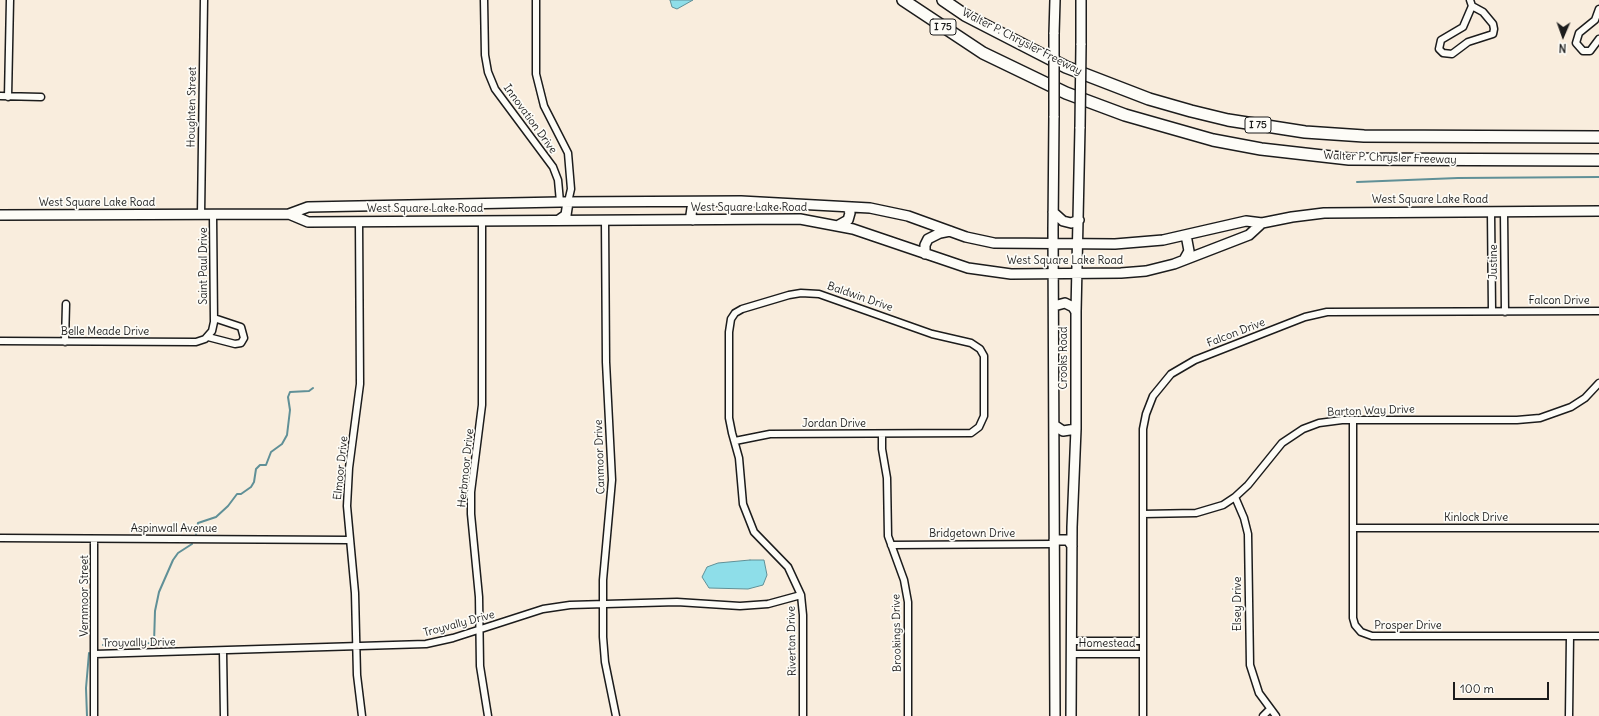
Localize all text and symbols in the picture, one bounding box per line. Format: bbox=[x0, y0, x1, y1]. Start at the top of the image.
street label: Walter P. Chrysler Freeway bbox=[960, 6, 1084, 78]
north arrow bbox=[1543, 16, 1583, 56]
road number: I 75 bbox=[930, 19, 956, 35]
text: N bbox=[1559, 41, 1567, 55]
street label: Houghten Street bbox=[185, 67, 199, 147]
street label: Innovation Drive bbox=[500, 82, 560, 156]
road number: I 75 bbox=[1245, 117, 1271, 133]
street label: Walter P. Chrysler Freeway bbox=[1323, 149, 1457, 167]
street label: West Square Lake Road bbox=[1372, 193, 1488, 207]
street label: West Square Lake Road bbox=[39, 196, 155, 210]
street label: West Square Lake Road bbox=[691, 201, 807, 215]
street label: West Square Lake Road bbox=[367, 202, 483, 216]
street label: Saint Paul Drive bbox=[197, 227, 211, 305]
street label: Justine bbox=[1487, 244, 1501, 280]
street label: West Square Lake Road bbox=[1007, 254, 1123, 268]
street label: Baldwin Drive bbox=[825, 280, 895, 314]
street label: Falcon Drive bbox=[1528, 294, 1590, 308]
street label: Falcon Drive bbox=[1205, 316, 1267, 350]
street label: Belle Meade Drive bbox=[61, 325, 149, 339]
street label: Crooks Road bbox=[1057, 327, 1071, 389]
street label: Barton Way Drive bbox=[1327, 403, 1415, 419]
street label: Jordan Drive bbox=[802, 417, 866, 431]
street label: Canmoor Drive bbox=[592, 419, 608, 495]
street label: Herbmoor Drive bbox=[455, 428, 477, 508]
street label: Elmoor Drive bbox=[331, 435, 351, 501]
street label: Kinlock Drive bbox=[1444, 511, 1508, 525]
street label: Aspinwall Avenue bbox=[131, 522, 217, 536]
street label: Bridgetown Drive bbox=[929, 527, 1015, 541]
street label: Vernmoor Street bbox=[78, 555, 92, 637]
street label: Elsey Drive bbox=[1231, 577, 1245, 631]
street label: Brookings Drive bbox=[890, 594, 904, 672]
street label: Riverton Drive bbox=[785, 606, 799, 676]
street label: Troyvally Drive bbox=[422, 608, 496, 640]
street label: Prosper Drive bbox=[1374, 619, 1442, 633]
street label: Troyvally Drive bbox=[102, 636, 176, 650]
street label: Homestead bbox=[1079, 637, 1135, 651]
scale bar bbox=[1455, 674, 1551, 700]
text: 100 m bbox=[1460, 681, 1494, 696]

